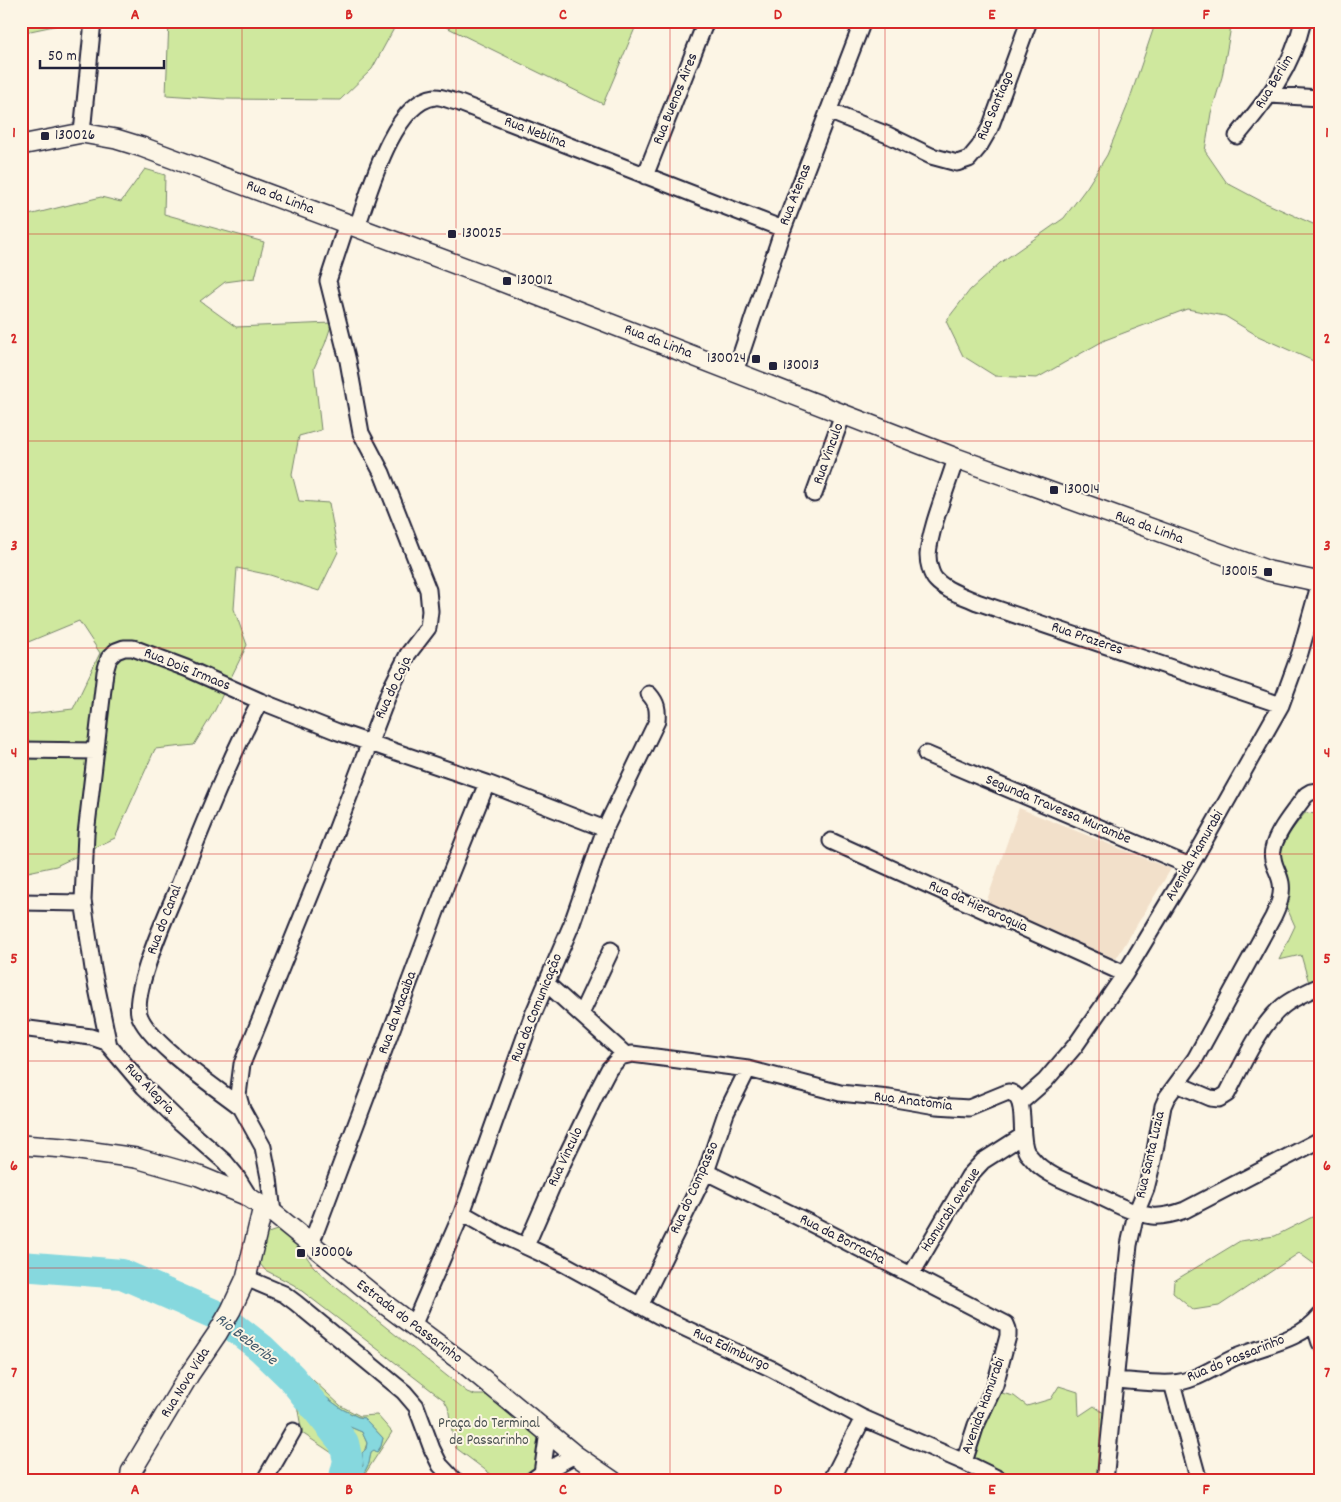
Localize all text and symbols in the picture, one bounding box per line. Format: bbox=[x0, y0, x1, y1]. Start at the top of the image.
text: A bbox=[131, 4, 140, 27]
text: B bbox=[345, 4, 353, 27]
text: C bbox=[559, 4, 567, 27]
text: D bbox=[774, 4, 783, 27]
text: E bbox=[988, 4, 996, 27]
text: F bbox=[1202, 4, 1210, 27]
scale bar bbox=[40, 38, 164, 70]
text: 50 m bbox=[48, 46, 77, 68]
street label: Rua Buenos Aires bbox=[648, 50, 704, 148]
street label: Rua Berlim bbox=[1250, 51, 1300, 113]
street label: Rua Santiago bbox=[972, 68, 1021, 144]
street label: Rua Neblina bbox=[501, 111, 570, 155]
text: 1 bbox=[12, 122, 16, 145]
text: 1 bbox=[1325, 122, 1329, 145]
place label: 130026 bbox=[55, 125, 95, 147]
marker: 130026 bbox=[39, 130, 51, 142]
street label: Rua Atenas bbox=[774, 161, 818, 229]
street label: Rua da Linha bbox=[243, 175, 318, 221]
place label: 130025 bbox=[462, 223, 502, 245]
marker: 130025 bbox=[446, 228, 458, 240]
place label: 130012 bbox=[517, 270, 553, 292]
marker: 130012 bbox=[501, 275, 513, 287]
street label: Rua da Linha bbox=[621, 319, 696, 365]
text: 2 bbox=[11, 328, 18, 351]
text: 2 bbox=[1324, 328, 1331, 351]
place label: 130024 bbox=[707, 348, 746, 370]
marker: 130024 bbox=[750, 353, 762, 365]
place label: 130013 bbox=[783, 355, 819, 377]
marker: 130013 bbox=[767, 360, 779, 372]
street label: Rua Vinculo bbox=[808, 420, 850, 488]
place label: 130014 bbox=[1064, 479, 1100, 501]
marker: 130014 bbox=[1048, 484, 1060, 496]
street label: Rua da Linha bbox=[1112, 505, 1187, 551]
text: 3 bbox=[10, 535, 18, 558]
text: 3 bbox=[1323, 535, 1331, 558]
place label: 130015 bbox=[1221, 561, 1258, 583]
marker: 130015 bbox=[1262, 566, 1274, 578]
street label: Rua Prazeres bbox=[1048, 616, 1126, 662]
street label: Rua Dois Irmaos bbox=[140, 643, 234, 697]
street label: Rua do Caja bbox=[370, 652, 418, 723]
text: 4 bbox=[11, 742, 17, 765]
text: 4 bbox=[1324, 742, 1330, 765]
street label: Segunda Travessa Murambe bbox=[982, 769, 1135, 851]
street label: Avenida Hamurabi bbox=[1160, 806, 1230, 905]
street label: Rua da Hieraroquia bbox=[925, 875, 1032, 939]
street label: Rua do Canal bbox=[142, 881, 189, 958]
text: 5 bbox=[10, 948, 18, 971]
text: 5 bbox=[1323, 948, 1331, 971]
street label: Rua da Comunicação bbox=[505, 950, 569, 1066]
street label: Rua da Macaiba bbox=[373, 968, 424, 1058]
street label: Rua Alegria bbox=[119, 1058, 180, 1121]
street label: Rua Anatomia bbox=[873, 1086, 954, 1118]
street label: Rua Santa Luzia bbox=[1130, 1108, 1172, 1201]
street label: Rua Vinculo bbox=[543, 1123, 590, 1191]
street label: Rua do Compasso bbox=[665, 1138, 725, 1238]
text: 6 bbox=[10, 1155, 18, 1178]
text: 6 bbox=[1323, 1155, 1331, 1178]
street label: Hamurabi avenue bbox=[915, 1163, 987, 1257]
street label: Rua da Borracha bbox=[795, 1209, 890, 1271]
place label: 130006 bbox=[311, 1242, 353, 1264]
marker: 130006 bbox=[295, 1247, 307, 1259]
street label: Estrada do Passarinho bbox=[351, 1275, 467, 1370]
water label: Rio Beberibe bbox=[210, 1308, 283, 1372]
street label: Rua Edimburgo bbox=[689, 1323, 774, 1378]
street label: Rua do Passarinho bbox=[1184, 1329, 1288, 1389]
street label: Rua Nova Vida bbox=[156, 1343, 217, 1422]
street label: Avenida Hamurabi bbox=[956, 1354, 1012, 1457]
text: 7 bbox=[11, 1362, 17, 1385]
text: 7 bbox=[1324, 1362, 1330, 1385]
park label: Praça do Terminal de Passarinho bbox=[438, 1413, 540, 1452]
text: A bbox=[131, 1479, 140, 1502]
text: B bbox=[345, 1479, 353, 1502]
text: C bbox=[559, 1479, 567, 1502]
text: D bbox=[774, 1479, 783, 1502]
text: E bbox=[988, 1479, 996, 1502]
text: F bbox=[1202, 1479, 1210, 1502]

